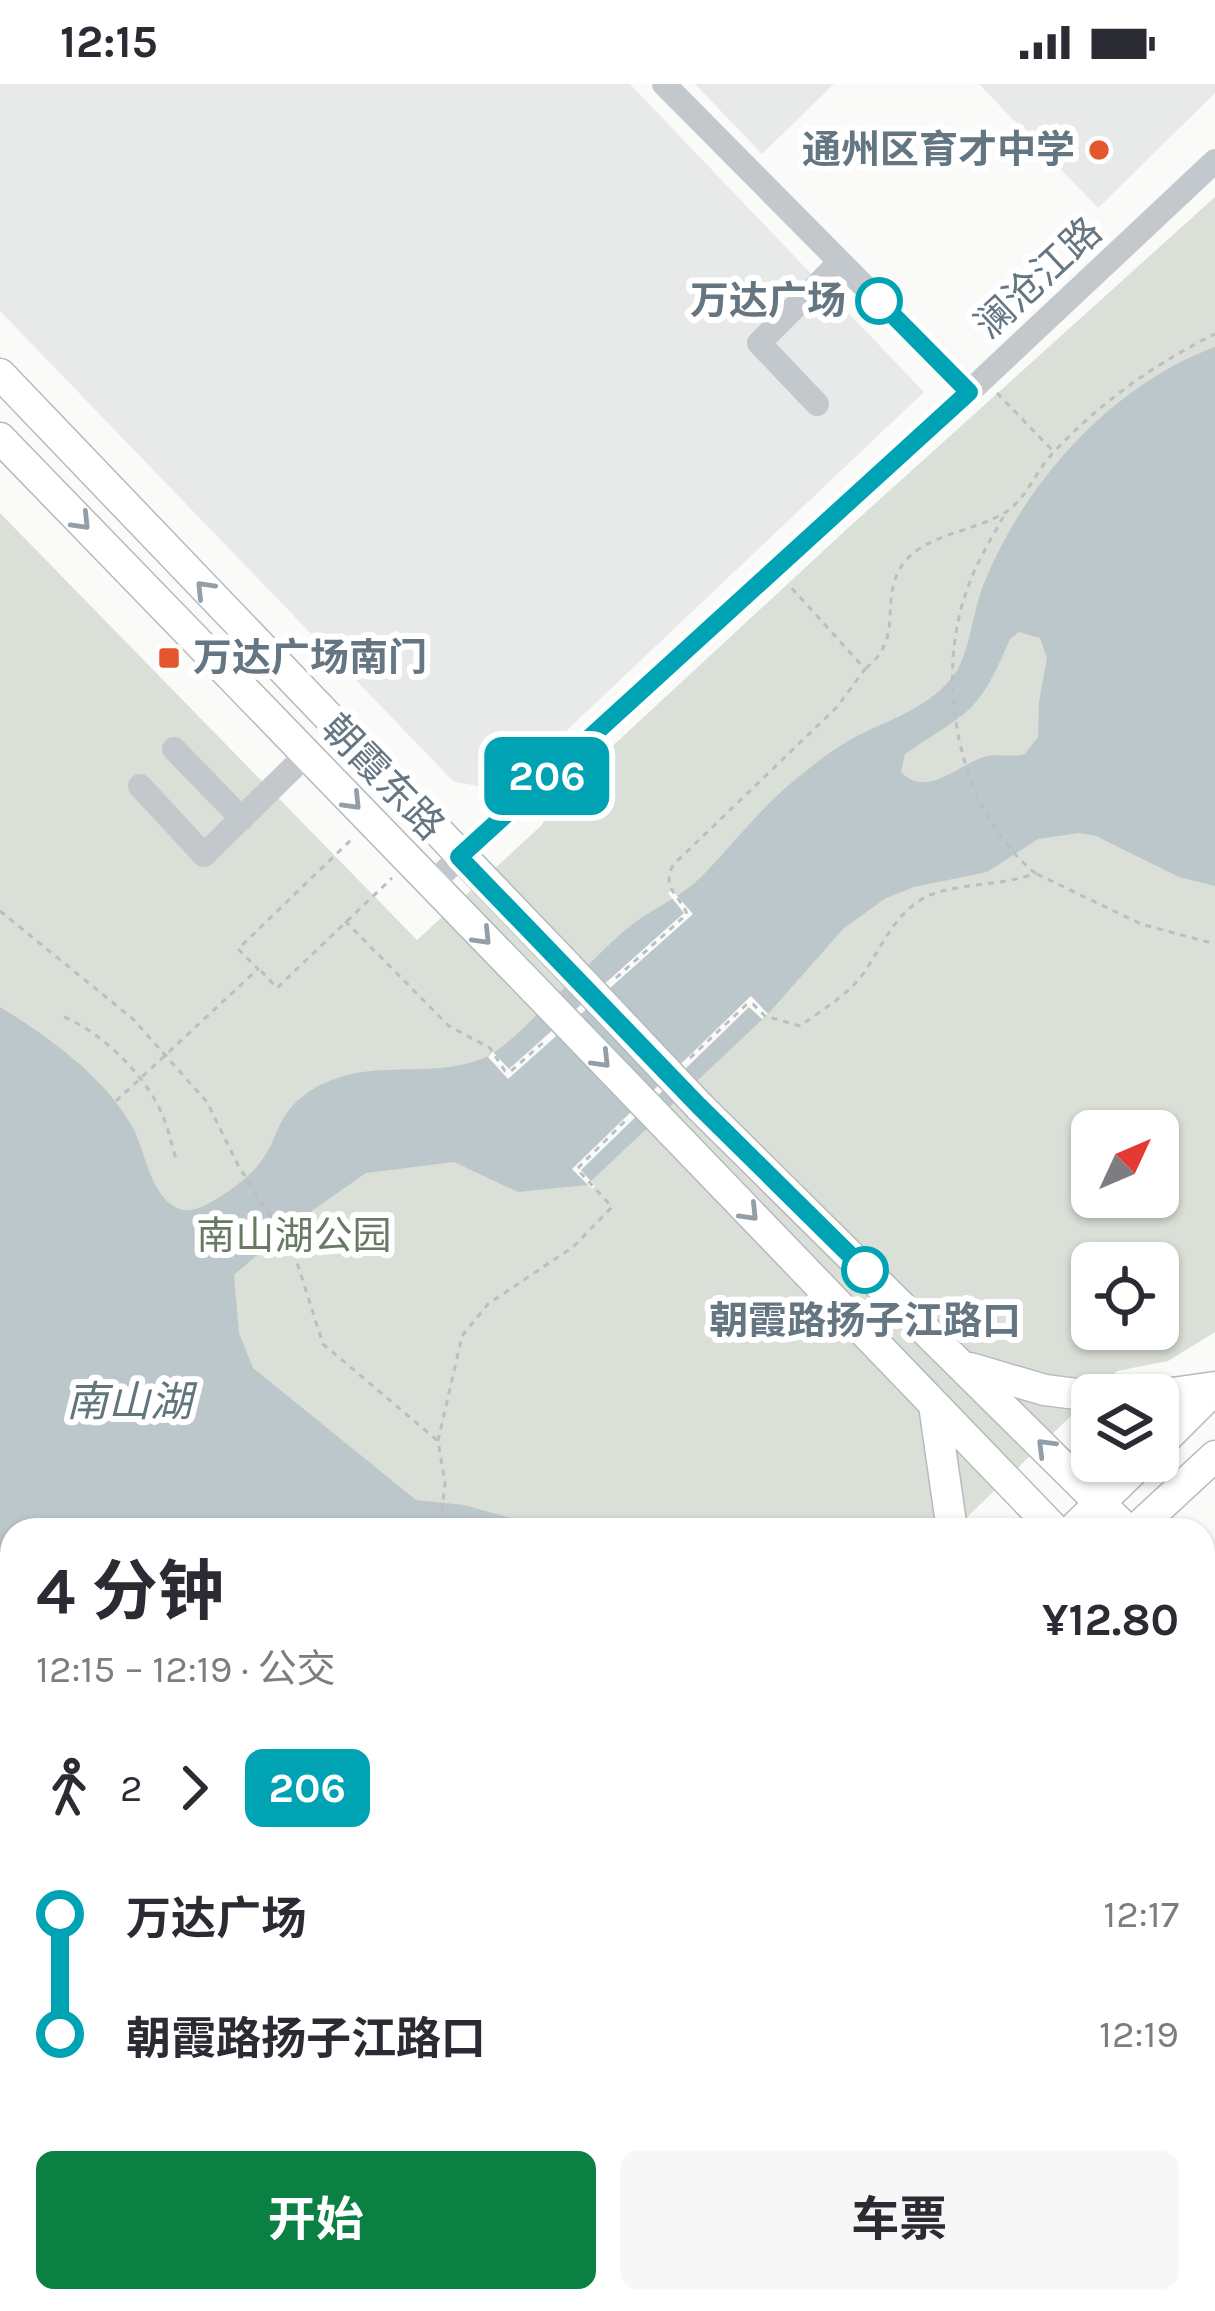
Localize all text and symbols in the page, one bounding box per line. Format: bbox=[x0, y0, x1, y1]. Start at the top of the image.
text: 12:15 bbox=[60, 16, 158, 68]
place label: 通州区育才中学 bbox=[802, 127, 1075, 173]
marker: 通州区育才中学 bbox=[1086, 137, 1112, 163]
street label: 澜沧江路 bbox=[965, 208, 1111, 348]
place label: 万达广场 bbox=[690, 278, 846, 324]
marker: 万达广场 bbox=[857, 279, 901, 323]
one-way arrow bbox=[67, 508, 89, 530]
one-way arrow bbox=[197, 582, 219, 603]
place label: 万达广场南门 bbox=[193, 635, 427, 681]
marker: 万达广场南门 bbox=[156, 645, 182, 671]
street label: 朝霞东路 bbox=[312, 705, 454, 849]
line badge: 206 bbox=[478, 737, 616, 815]
text: 206 bbox=[508, 751, 586, 801]
one-way arrow bbox=[339, 788, 361, 810]
one-way arrow bbox=[469, 923, 491, 944]
one-way arrow bbox=[588, 1046, 610, 1068]
north arrow bbox=[1071, 1110, 1179, 1218]
map controls bbox=[1071, 1110, 1179, 1482]
one-way arrow bbox=[736, 1199, 758, 1221]
park label: 南山湖公园 bbox=[196, 1213, 392, 1259]
button: locate bbox=[1071, 1242, 1179, 1350]
marker: 朝霞路扬子江路口 bbox=[843, 1248, 887, 1292]
place label: 朝霞路扬子江路口 bbox=[709, 1298, 1021, 1344]
button: layers bbox=[1071, 1374, 1179, 1482]
water label: 南山湖 bbox=[66, 1377, 198, 1427]
one-way arrow bbox=[1037, 1439, 1059, 1461]
text: 4 分钟 bbox=[36, 1553, 224, 1631]
text: ¥12.80 bbox=[1042, 1594, 1179, 1646]
text: 12:15 – 12:19 · 公交 bbox=[36, 1646, 336, 1692]
icon: walk bbox=[36, 1755, 102, 1821]
icon: forward bbox=[161, 1755, 227, 1821]
text: 206 bbox=[269, 1763, 346, 1813]
text: 2 bbox=[120, 1765, 143, 1811]
text: 12:17 bbox=[1103, 1891, 1179, 1937]
text: 万达广场 bbox=[126, 1893, 306, 1945]
text: 12:19 bbox=[1099, 2011, 1179, 2057]
text: 朝霞路扬子江路口 bbox=[126, 2013, 486, 2065]
button: 开始 bbox=[36, 2151, 596, 2289]
button: 车票 bbox=[620, 2151, 1179, 2289]

